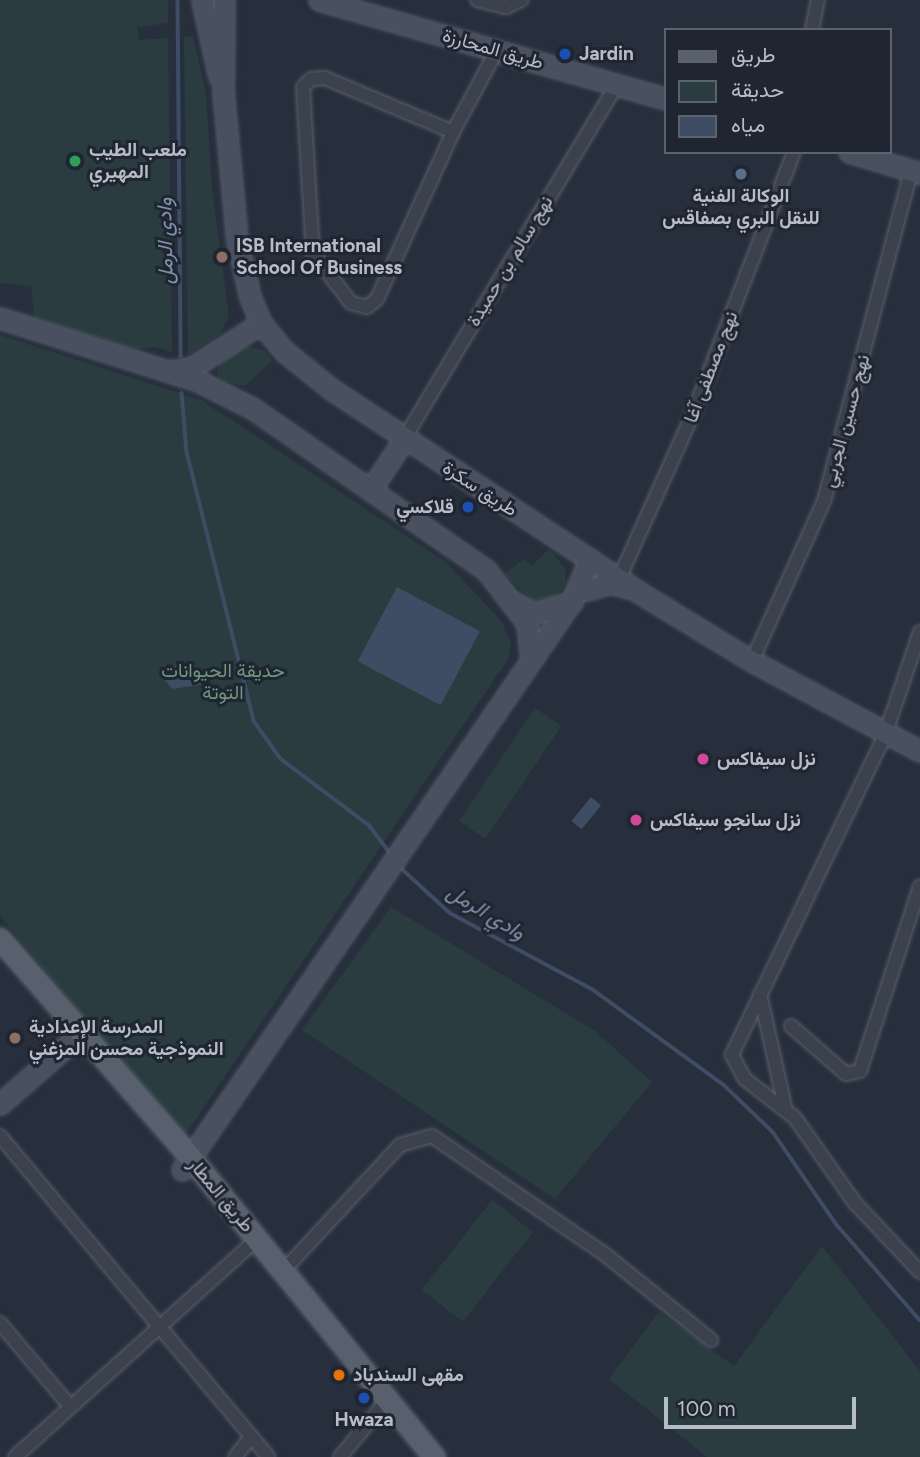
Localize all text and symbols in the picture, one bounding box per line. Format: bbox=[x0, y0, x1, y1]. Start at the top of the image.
street label: طريق المحارزة bbox=[440, 24, 546, 74]
legend bbox=[664, 28, 892, 154]
text: طريق bbox=[731, 42, 776, 67]
place label: Jardin bbox=[579, 43, 634, 65]
marker: Jardin bbox=[557, 46, 573, 62]
text: حديقة bbox=[731, 77, 784, 102]
text: مياه bbox=[731, 112, 765, 137]
place label: ملعب الطيب المهيري bbox=[89, 139, 187, 183]
marker: ملعب الطيب المهيري bbox=[67, 153, 83, 169]
marker: الوكالة الفنية للنقل البري بصفاقس bbox=[733, 166, 749, 182]
place label: الوكالة الفنية للنقل البري بصفاقس bbox=[662, 185, 820, 229]
street label: نهج سالم بن حميدة bbox=[462, 192, 558, 330]
water label: وادي الرمل bbox=[152, 197, 178, 285]
place label: ISB International School Of Business bbox=[236, 235, 402, 279]
marker: ISB International School Of Business bbox=[214, 249, 230, 265]
street label: نهج مصطفى آغا bbox=[679, 308, 743, 426]
street label: نهج حسين الجربي bbox=[817, 352, 875, 490]
street label: طريق سكرة bbox=[438, 456, 522, 522]
place label: قلاكسي bbox=[396, 496, 454, 518]
marker: قلاكسي bbox=[460, 499, 476, 515]
park label: حديقة الحيوانات التوتة bbox=[161, 660, 285, 704]
place label: نزل سيفاكس bbox=[717, 748, 816, 770]
marker: نزل سيفاكس bbox=[695, 751, 711, 767]
place label: نزل سانجو سيفاكس bbox=[650, 809, 801, 831]
marker: نزل سانجو سيفاكس bbox=[628, 812, 644, 828]
water label: وادي الرمل bbox=[442, 879, 530, 945]
place label: المدرسة الإعدادية النموذجية محسن المزغني bbox=[29, 1016, 224, 1060]
marker: المدرسة الإعدادية النموذجية محسن المزغني bbox=[7, 1030, 23, 1046]
street label: طريق المطار bbox=[183, 1153, 259, 1237]
place label: مقهى السندباد bbox=[353, 1364, 464, 1386]
marker: مقهى السندباد bbox=[331, 1367, 347, 1383]
scale bar bbox=[668, 1384, 860, 1428]
marker: Hwaza bbox=[356, 1390, 372, 1406]
text: 100 m bbox=[677, 1396, 736, 1421]
place label: Hwaza bbox=[334, 1409, 394, 1431]

